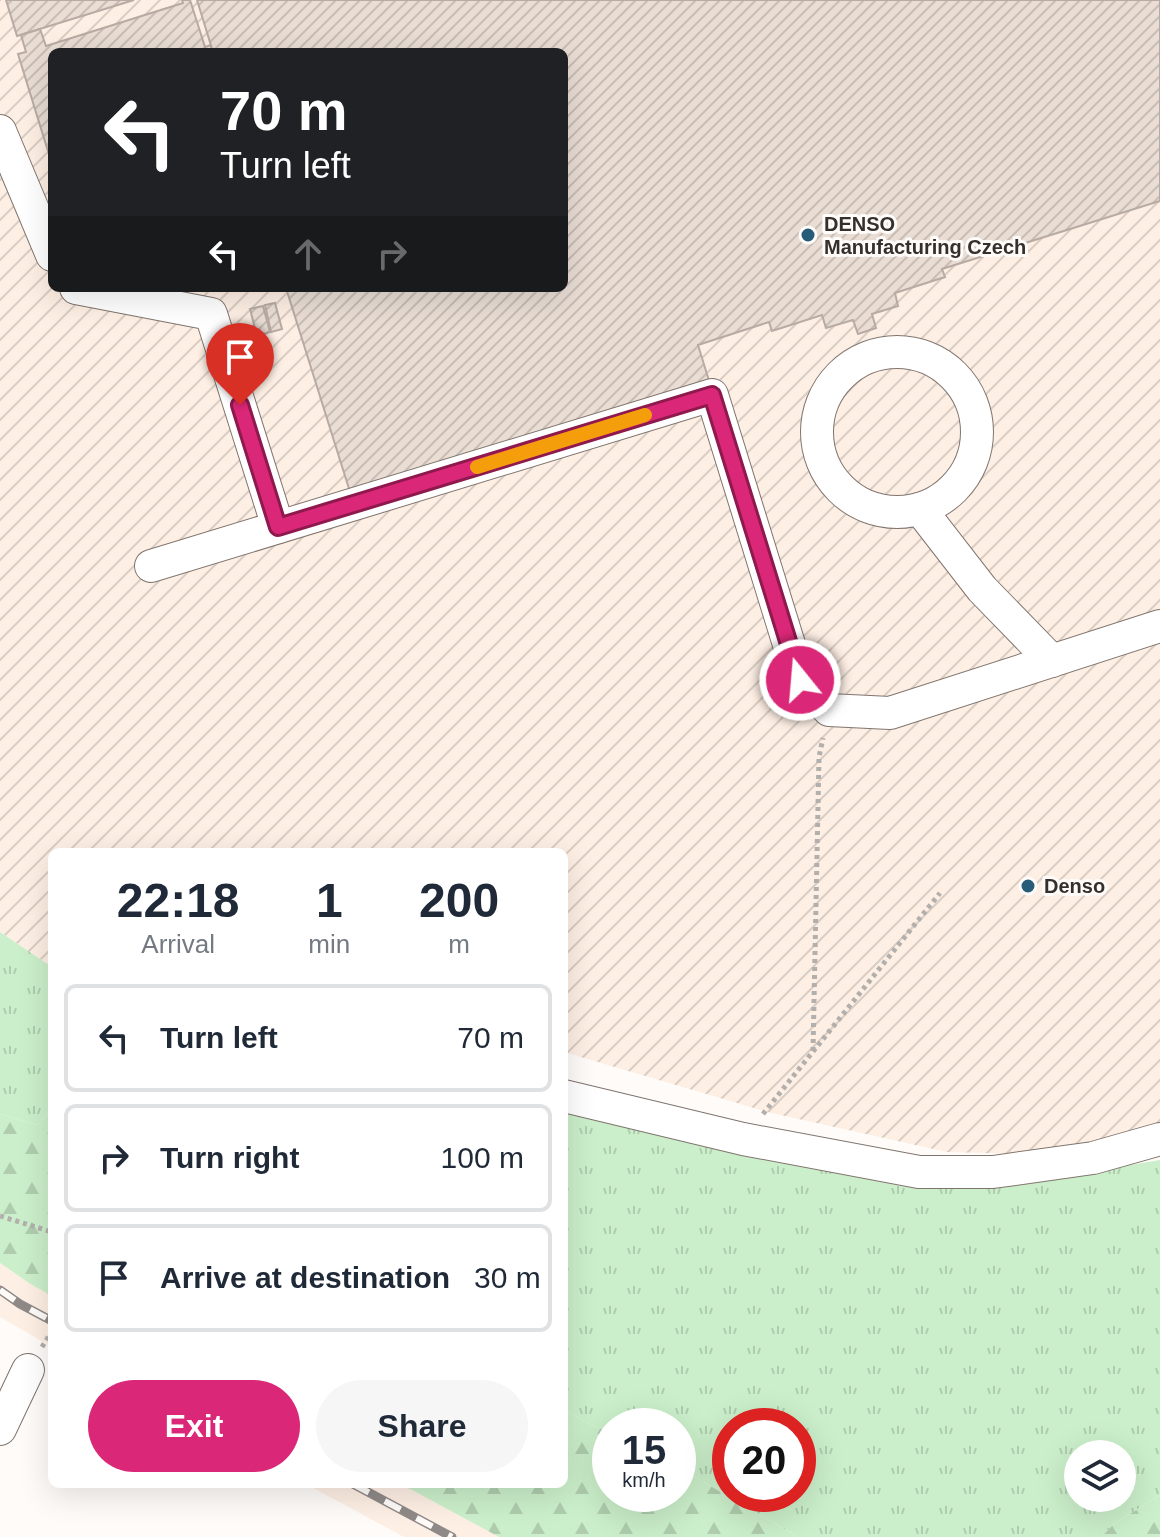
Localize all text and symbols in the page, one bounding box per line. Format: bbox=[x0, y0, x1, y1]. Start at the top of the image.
text: 70 m bbox=[220, 79, 348, 142]
icon: left bbox=[88, 80, 192, 184]
text: Turn left bbox=[220, 145, 351, 186]
place label: DENSO Manufacturing Czech bbox=[824, 213, 1026, 258]
marker: DENSO Manufacturing Czech bbox=[799, 226, 817, 244]
icon: left bbox=[202, 232, 246, 276]
icon: ahead bbox=[286, 232, 330, 276]
icon: right bbox=[370, 232, 414, 276]
pin bbox=[206, 323, 274, 405]
icon: arrive bbox=[218, 335, 262, 379]
position arrow bbox=[758, 638, 842, 722]
text: 22:18 bbox=[117, 874, 240, 927]
text: 1 bbox=[316, 874, 343, 927]
text: 200 bbox=[419, 874, 499, 927]
place label: Denso bbox=[1044, 875, 1105, 897]
marker: Denso bbox=[1019, 877, 1037, 895]
text: Arrival bbox=[141, 929, 215, 959]
text: min bbox=[308, 929, 350, 959]
text: m bbox=[448, 929, 470, 959]
icon: left bbox=[92, 1016, 136, 1060]
text: Turn left bbox=[160, 1021, 278, 1054]
text: 70 m bbox=[457, 1021, 524, 1054]
icon: right bbox=[92, 1136, 136, 1180]
text: Turn right bbox=[160, 1141, 299, 1174]
text: 100 m bbox=[441, 1141, 524, 1174]
icon: arrive bbox=[92, 1256, 136, 1300]
text: Arrive at destination bbox=[160, 1261, 450, 1294]
text: 30 m bbox=[474, 1261, 541, 1294]
button: Exit bbox=[88, 1380, 300, 1472]
button: Share bbox=[316, 1380, 528, 1472]
speed limit sign: 20 bbox=[712, 1408, 816, 1512]
text: 15 bbox=[622, 1428, 666, 1472]
map controls bbox=[1064, 1440, 1136, 1512]
button: layers bbox=[1064, 1440, 1136, 1512]
text: km/h bbox=[622, 1469, 666, 1491]

